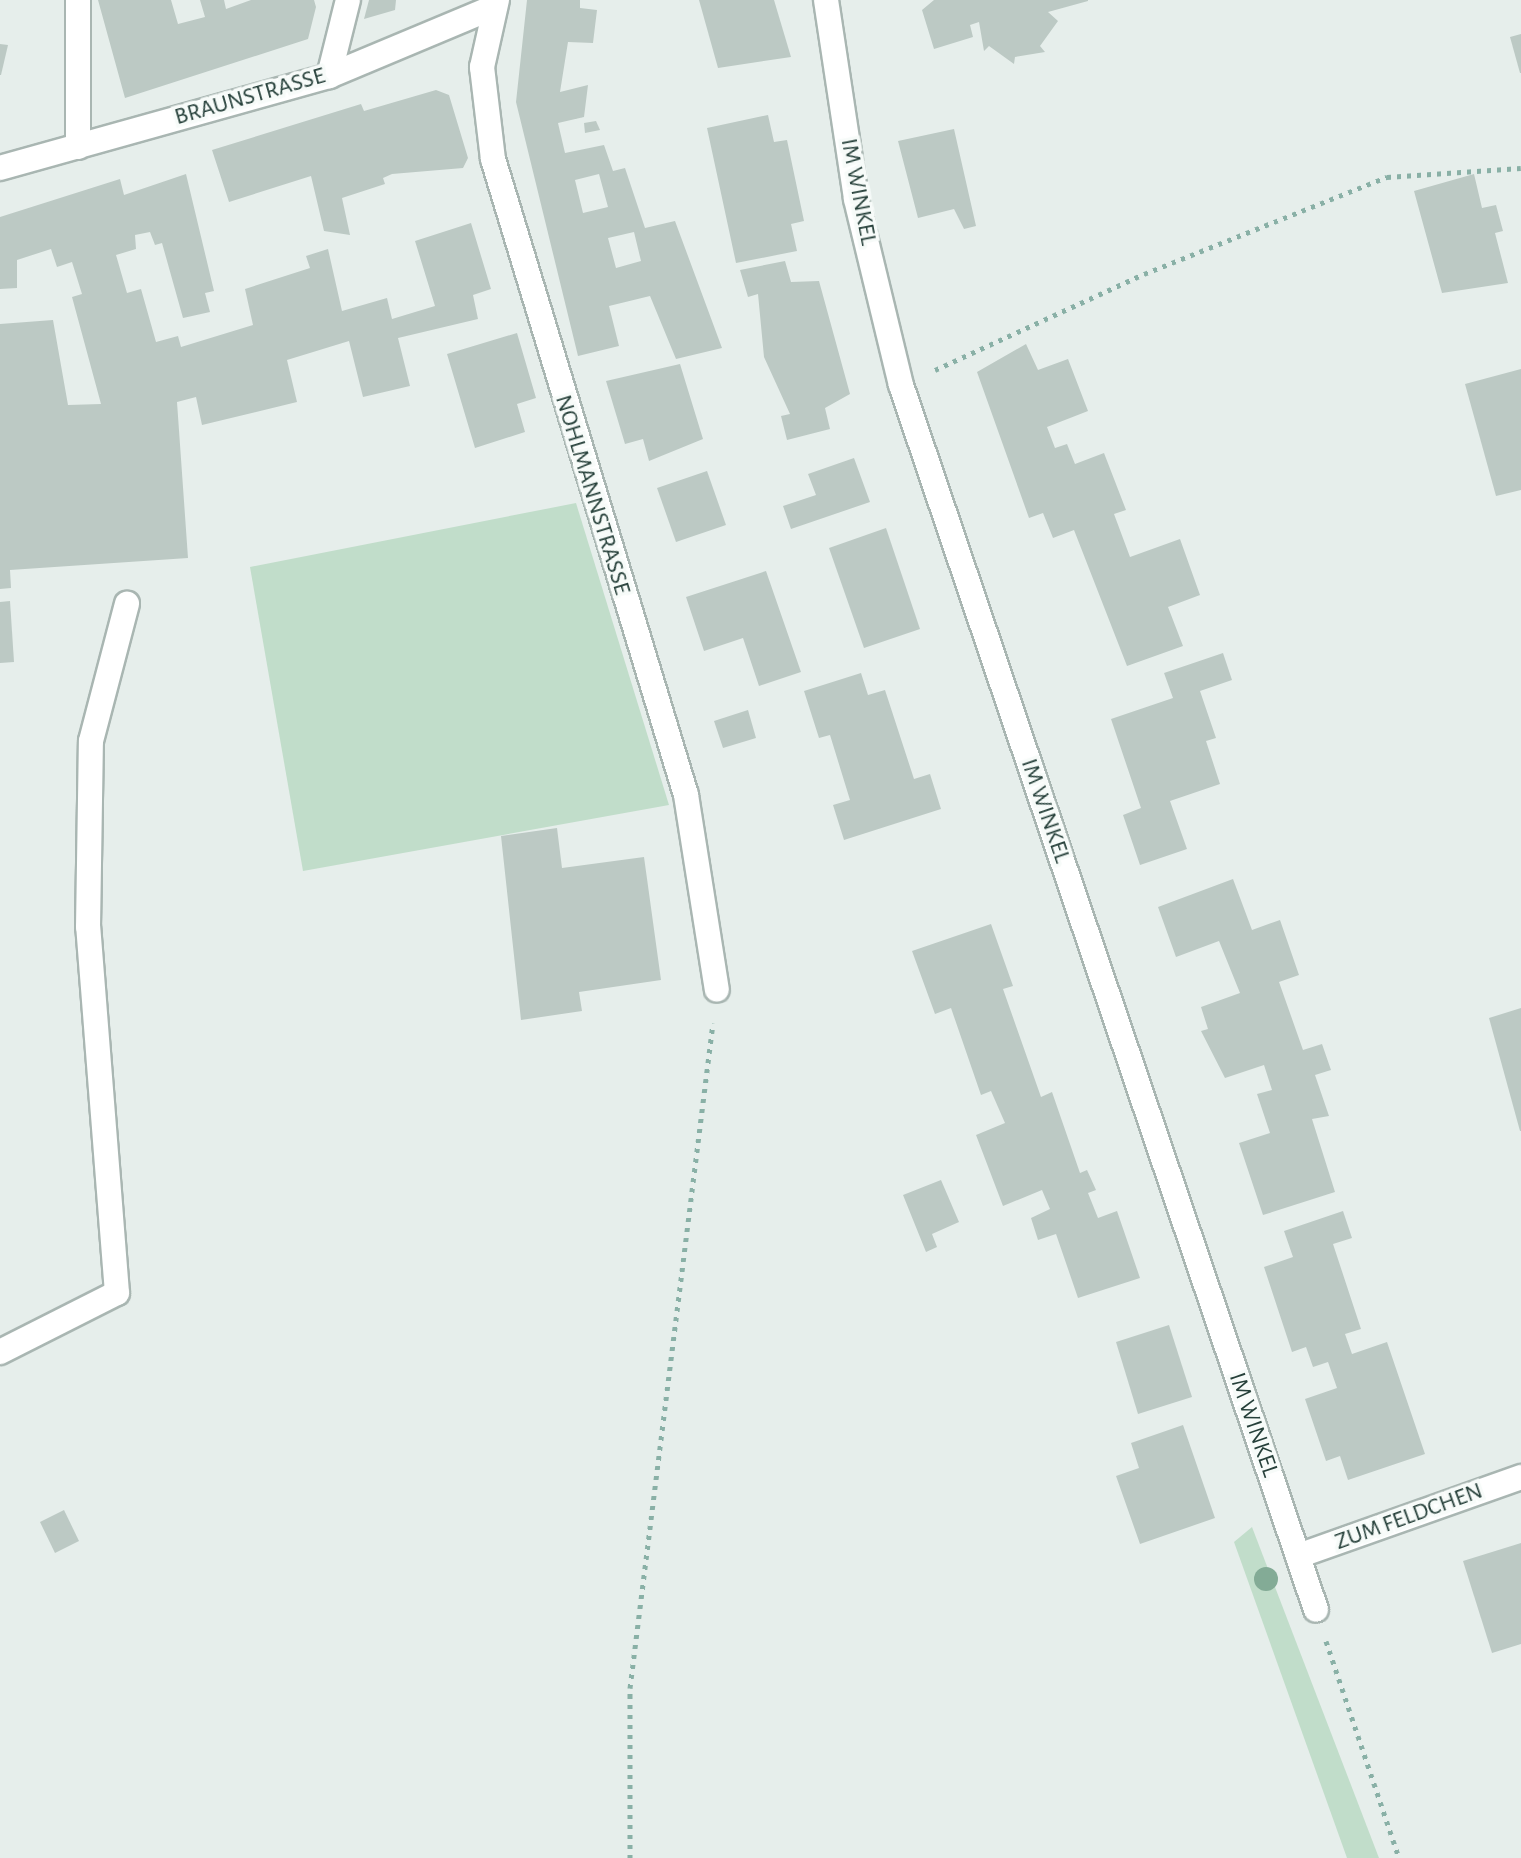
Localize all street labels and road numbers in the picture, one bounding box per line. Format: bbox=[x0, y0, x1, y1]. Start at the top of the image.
street label: BRAUNSTRASSE bbox=[171, 62, 329, 132]
street label: IM WINKEL bbox=[834, 136, 882, 248]
street label: NOHLMANNSTRASSE bbox=[548, 392, 636, 598]
street label: IM WINKEL bbox=[1014, 755, 1076, 867]
street label: IM WINKEL bbox=[1222, 1369, 1284, 1481]
street label: ZUM FELDCHEN bbox=[1331, 1477, 1487, 1557]

